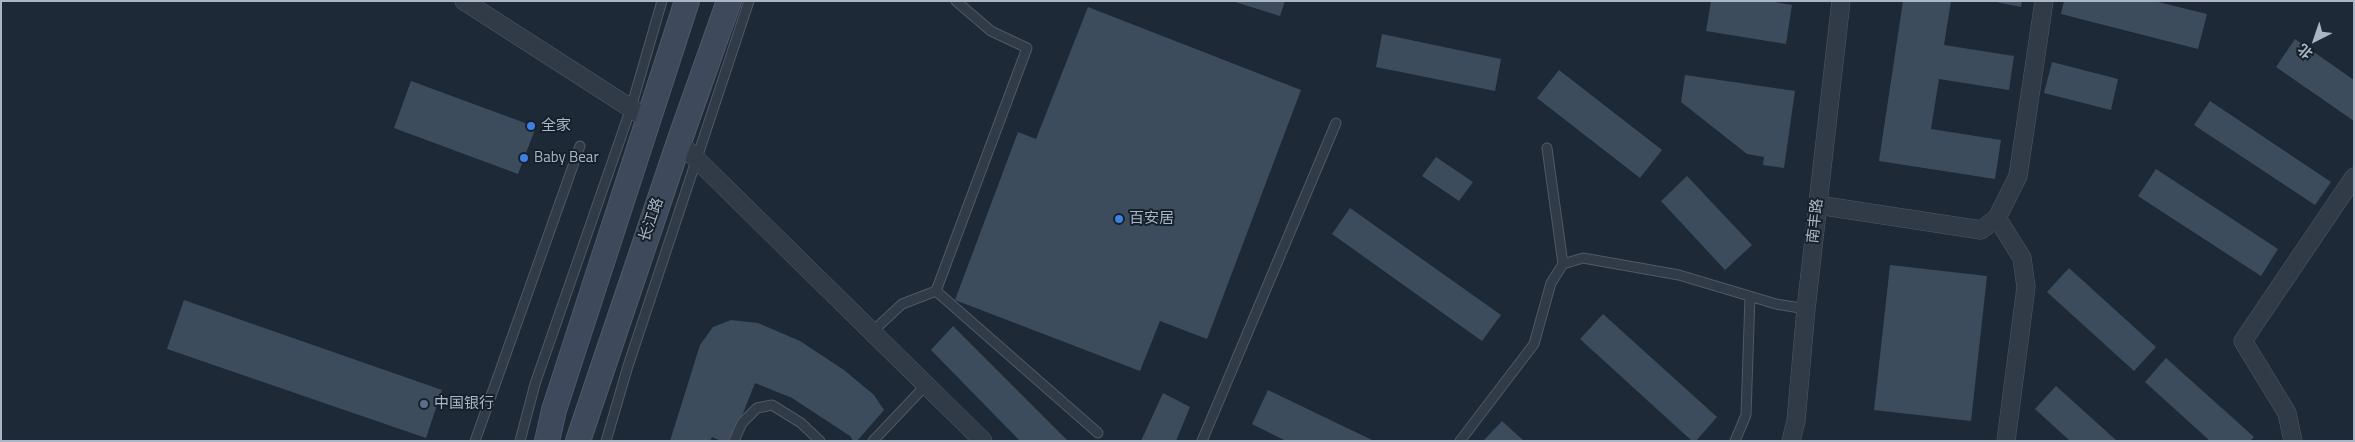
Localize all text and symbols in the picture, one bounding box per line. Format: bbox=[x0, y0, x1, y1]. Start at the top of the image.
north arrow bbox=[2290, 15, 2340, 65]
text: 北 bbox=[2293, 39, 2317, 64]
place label: 全家 bbox=[541, 117, 571, 135]
marker: 全家 bbox=[525, 120, 537, 132]
place label: Baby Bear bbox=[534, 149, 599, 167]
marker: Baby Bear bbox=[518, 152, 530, 164]
street label: 长江路 bbox=[636, 196, 668, 244]
street label: 南丰路 bbox=[1805, 198, 1827, 244]
place label: 百安居 bbox=[1129, 210, 1174, 228]
marker: 百安居 bbox=[1113, 213, 1125, 225]
place label: 中国银行 bbox=[434, 395, 494, 413]
marker: 中国银行 bbox=[418, 398, 430, 410]

